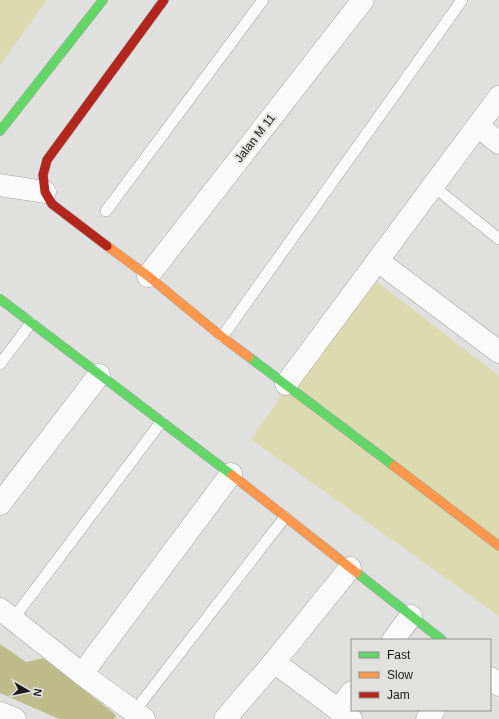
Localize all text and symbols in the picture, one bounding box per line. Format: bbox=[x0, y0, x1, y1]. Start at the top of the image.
street label: Jalan M 11 bbox=[232, 111, 279, 165]
legend bbox=[351, 639, 491, 711]
text: Fast bbox=[387, 648, 411, 662]
text: Slow bbox=[387, 668, 413, 682]
north arrow bbox=[8, 671, 48, 711]
text: N bbox=[31, 688, 44, 697]
text: Jam bbox=[387, 688, 410, 702]

